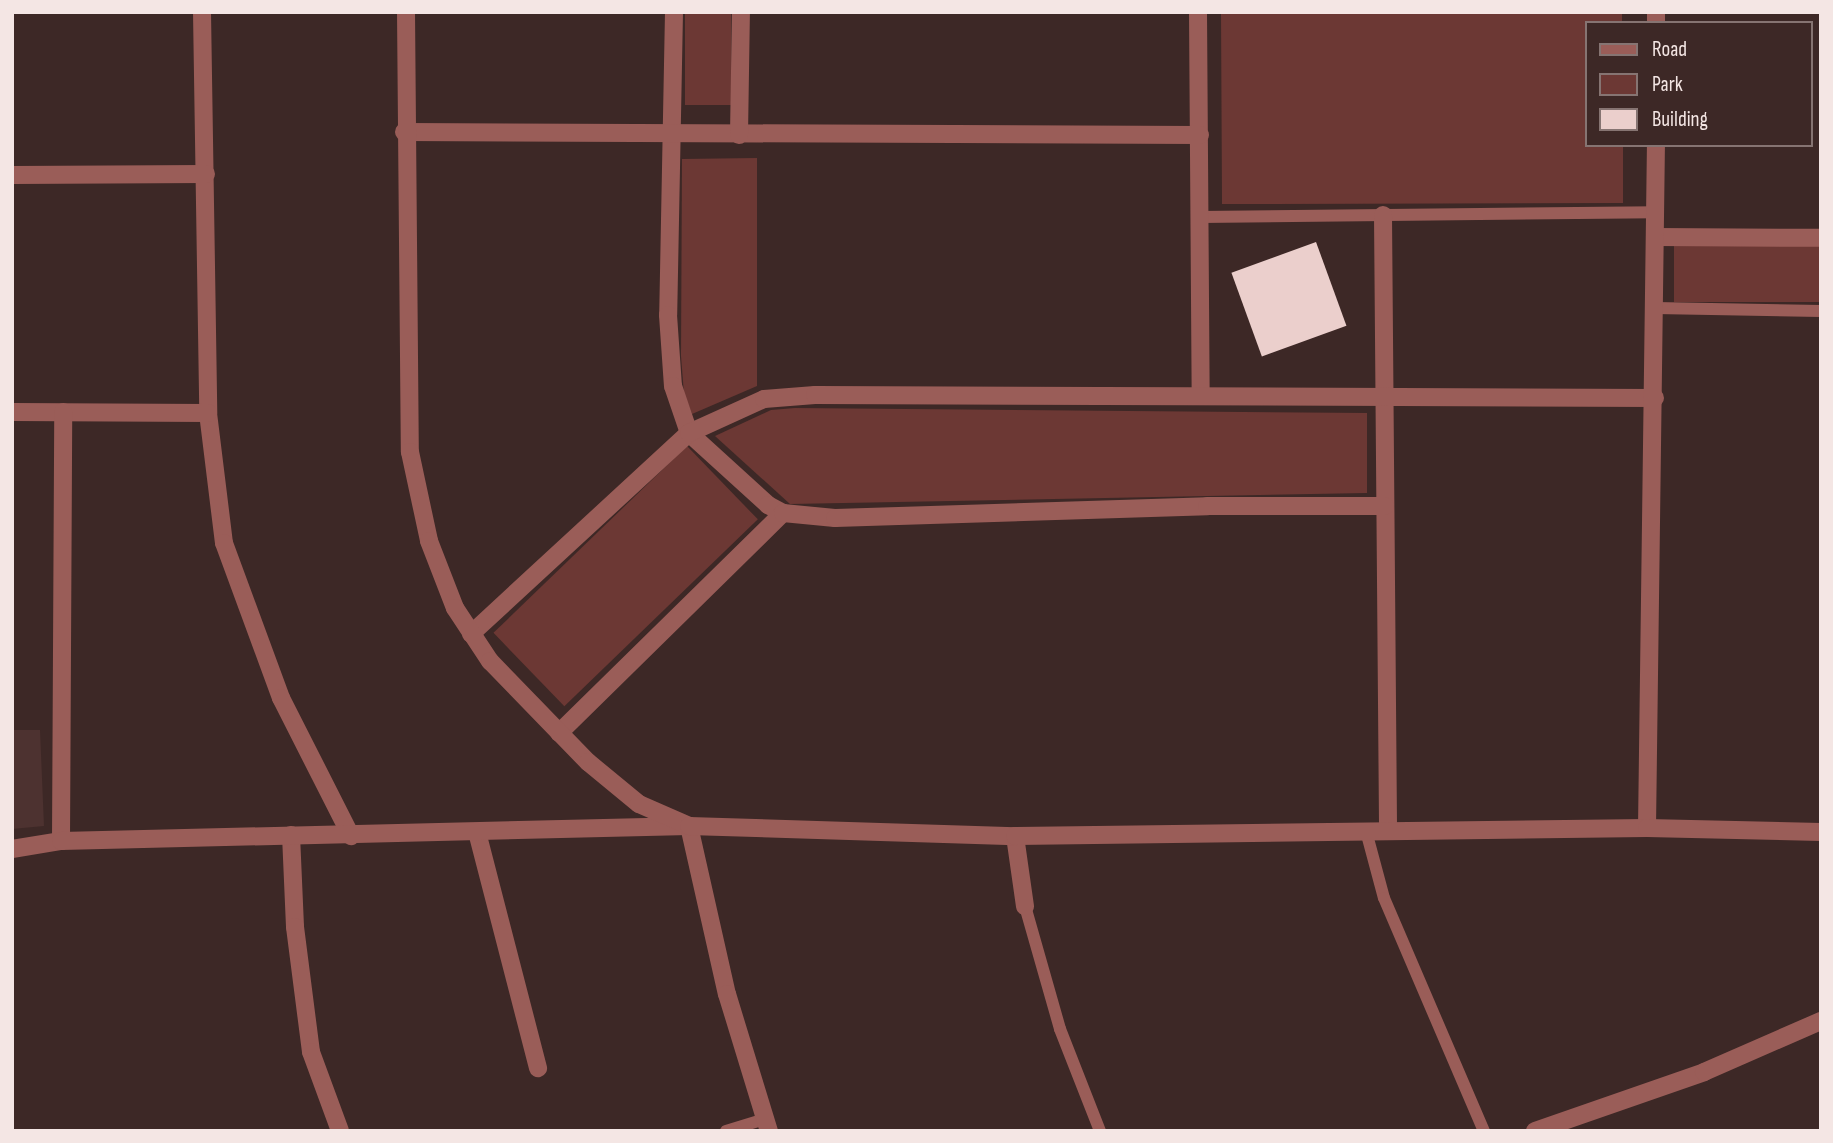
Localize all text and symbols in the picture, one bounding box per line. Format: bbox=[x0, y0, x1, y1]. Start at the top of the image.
legend bbox=[1584, 21, 1812, 147]
text: Road bbox=[1652, 37, 1687, 62]
text: Park bbox=[1652, 72, 1683, 97]
text: Building bbox=[1652, 107, 1708, 132]

